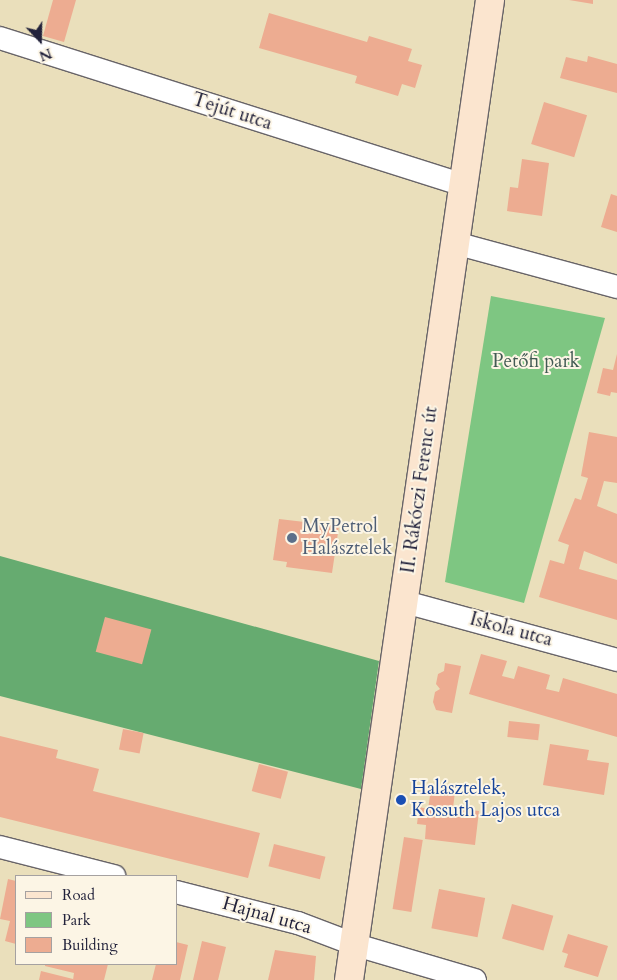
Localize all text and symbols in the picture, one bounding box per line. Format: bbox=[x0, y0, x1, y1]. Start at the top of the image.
north arrow bbox=[15, 15, 65, 65]
text: N bbox=[36, 43, 55, 66]
street label: Tejút utca bbox=[189, 88, 275, 136]
park label: Petőfi park bbox=[492, 351, 580, 373]
street label: II. Rákóczi Ferenc út bbox=[397, 405, 443, 575]
place label: MyPetrol Halásztelek bbox=[302, 516, 392, 560]
marker: MyPetrol Halásztelek bbox=[286, 532, 298, 544]
street label: Iskola utca bbox=[467, 608, 555, 652]
place label: Halásztelek, Kossuth Lajos utca bbox=[411, 778, 560, 822]
marker: Halásztelek, Kossuth Lajos utca bbox=[395, 794, 407, 806]
legend bbox=[15, 875, 178, 965]
text: Road bbox=[62, 885, 95, 905]
street label: Hajnal utca bbox=[220, 892, 314, 940]
text: Park bbox=[62, 910, 91, 930]
text: Building bbox=[62, 935, 118, 955]

